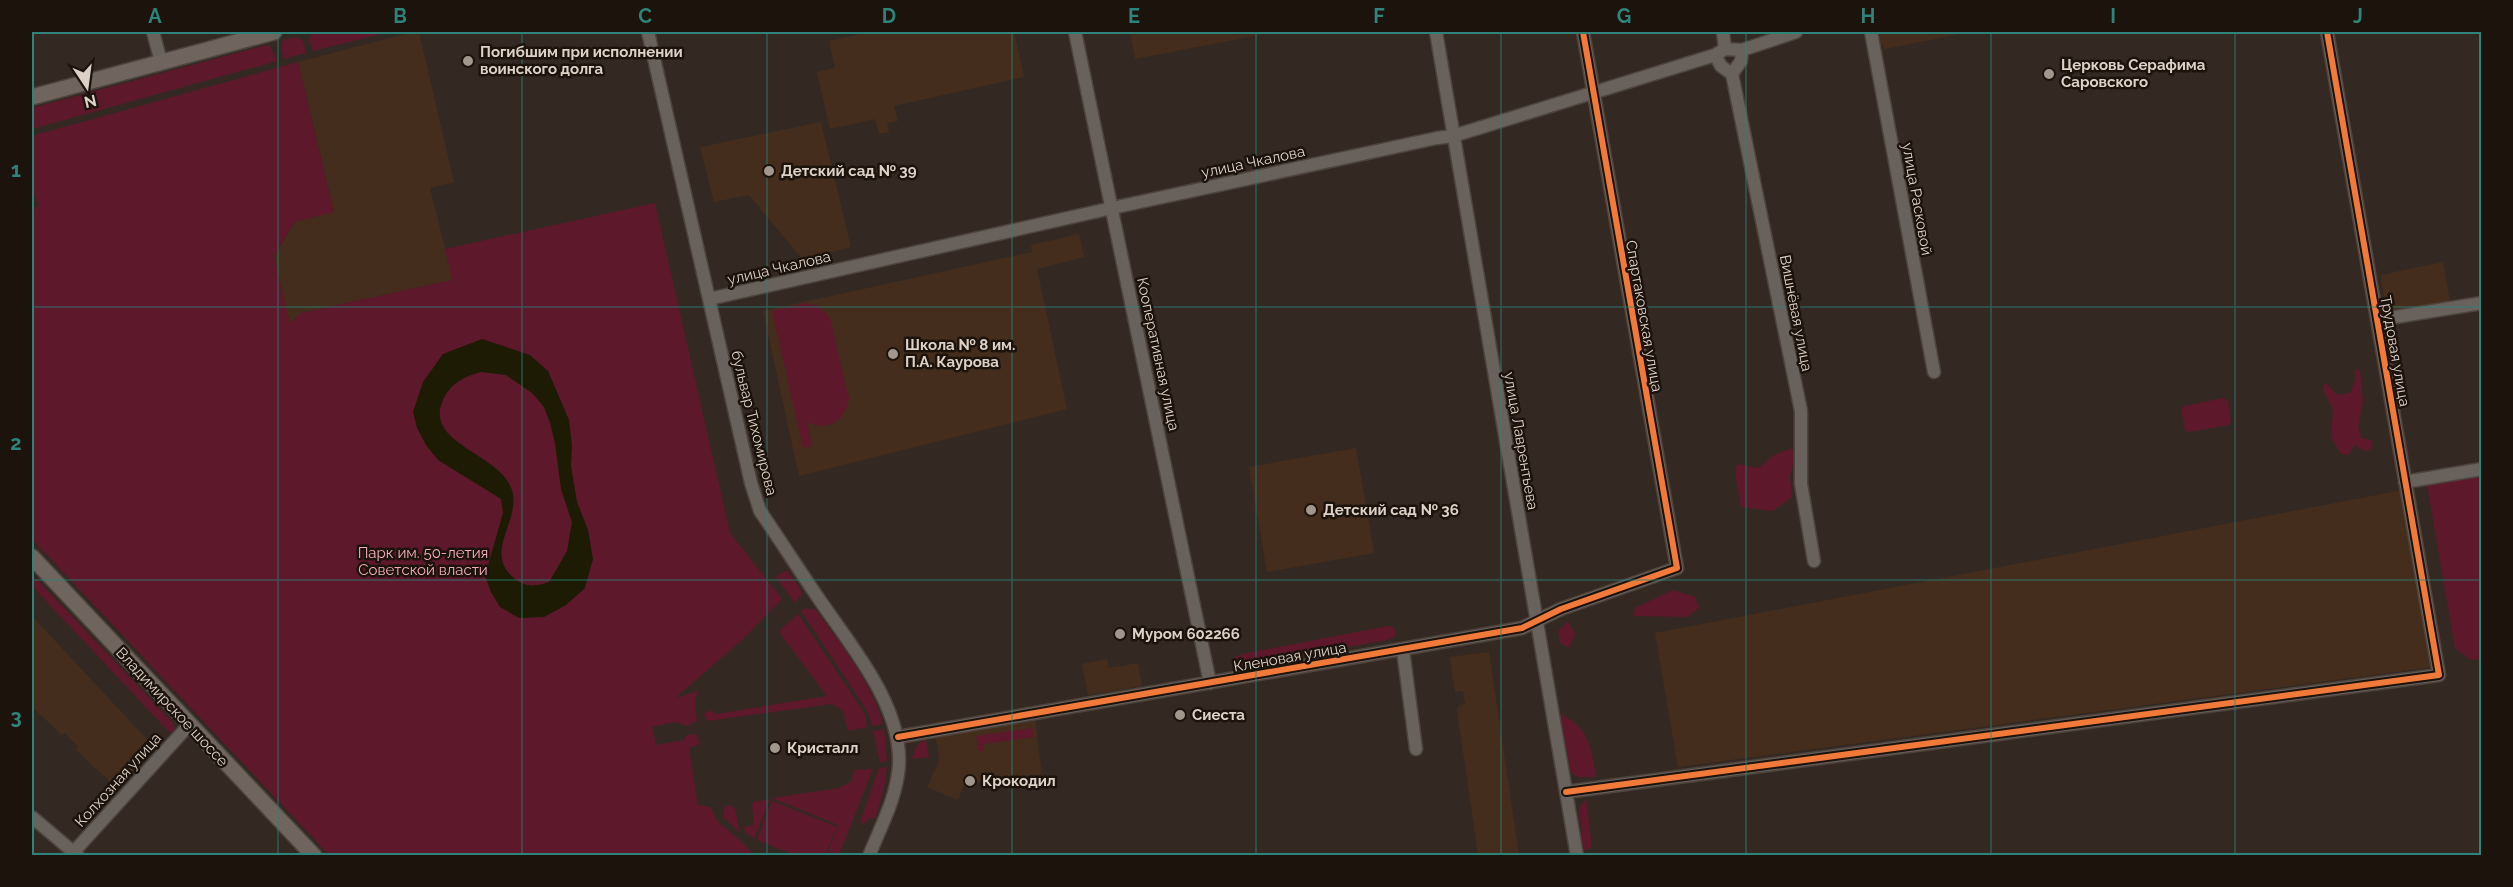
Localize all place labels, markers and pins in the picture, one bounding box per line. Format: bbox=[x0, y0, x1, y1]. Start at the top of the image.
place label: Погибшим при исполнении воинского долга bbox=[480, 43, 683, 78]
marker: Погибшим при исполнении воинского долга bbox=[461, 54, 475, 68]
place label: Церковь Серафима Саровского bbox=[2061, 56, 2206, 91]
marker: Церковь Серафима Саровского bbox=[2042, 67, 2056, 81]
place label: Детский сад № 39 bbox=[781, 162, 917, 180]
marker: Детский сад № 39 bbox=[762, 164, 776, 178]
place label: Школа № 8 им. П.А. Каурова bbox=[905, 336, 1015, 371]
marker: Школа № 8 им. П.А. Каурова bbox=[886, 347, 900, 361]
place label: Детский сад № 36 bbox=[1323, 501, 1459, 519]
marker: Детский сад № 36 bbox=[1304, 503, 1318, 517]
place label: Муром 602266 bbox=[1132, 625, 1240, 643]
marker: Муром 602266 bbox=[1113, 627, 1127, 641]
place label: Сиеста bbox=[1192, 706, 1245, 724]
marker: Сиеста bbox=[1173, 708, 1187, 722]
place label: Кристалл bbox=[787, 739, 858, 757]
marker: Кристалл bbox=[768, 741, 782, 755]
place label: Крокодил bbox=[982, 772, 1056, 790]
marker: Крокодил bbox=[963, 774, 977, 788]

